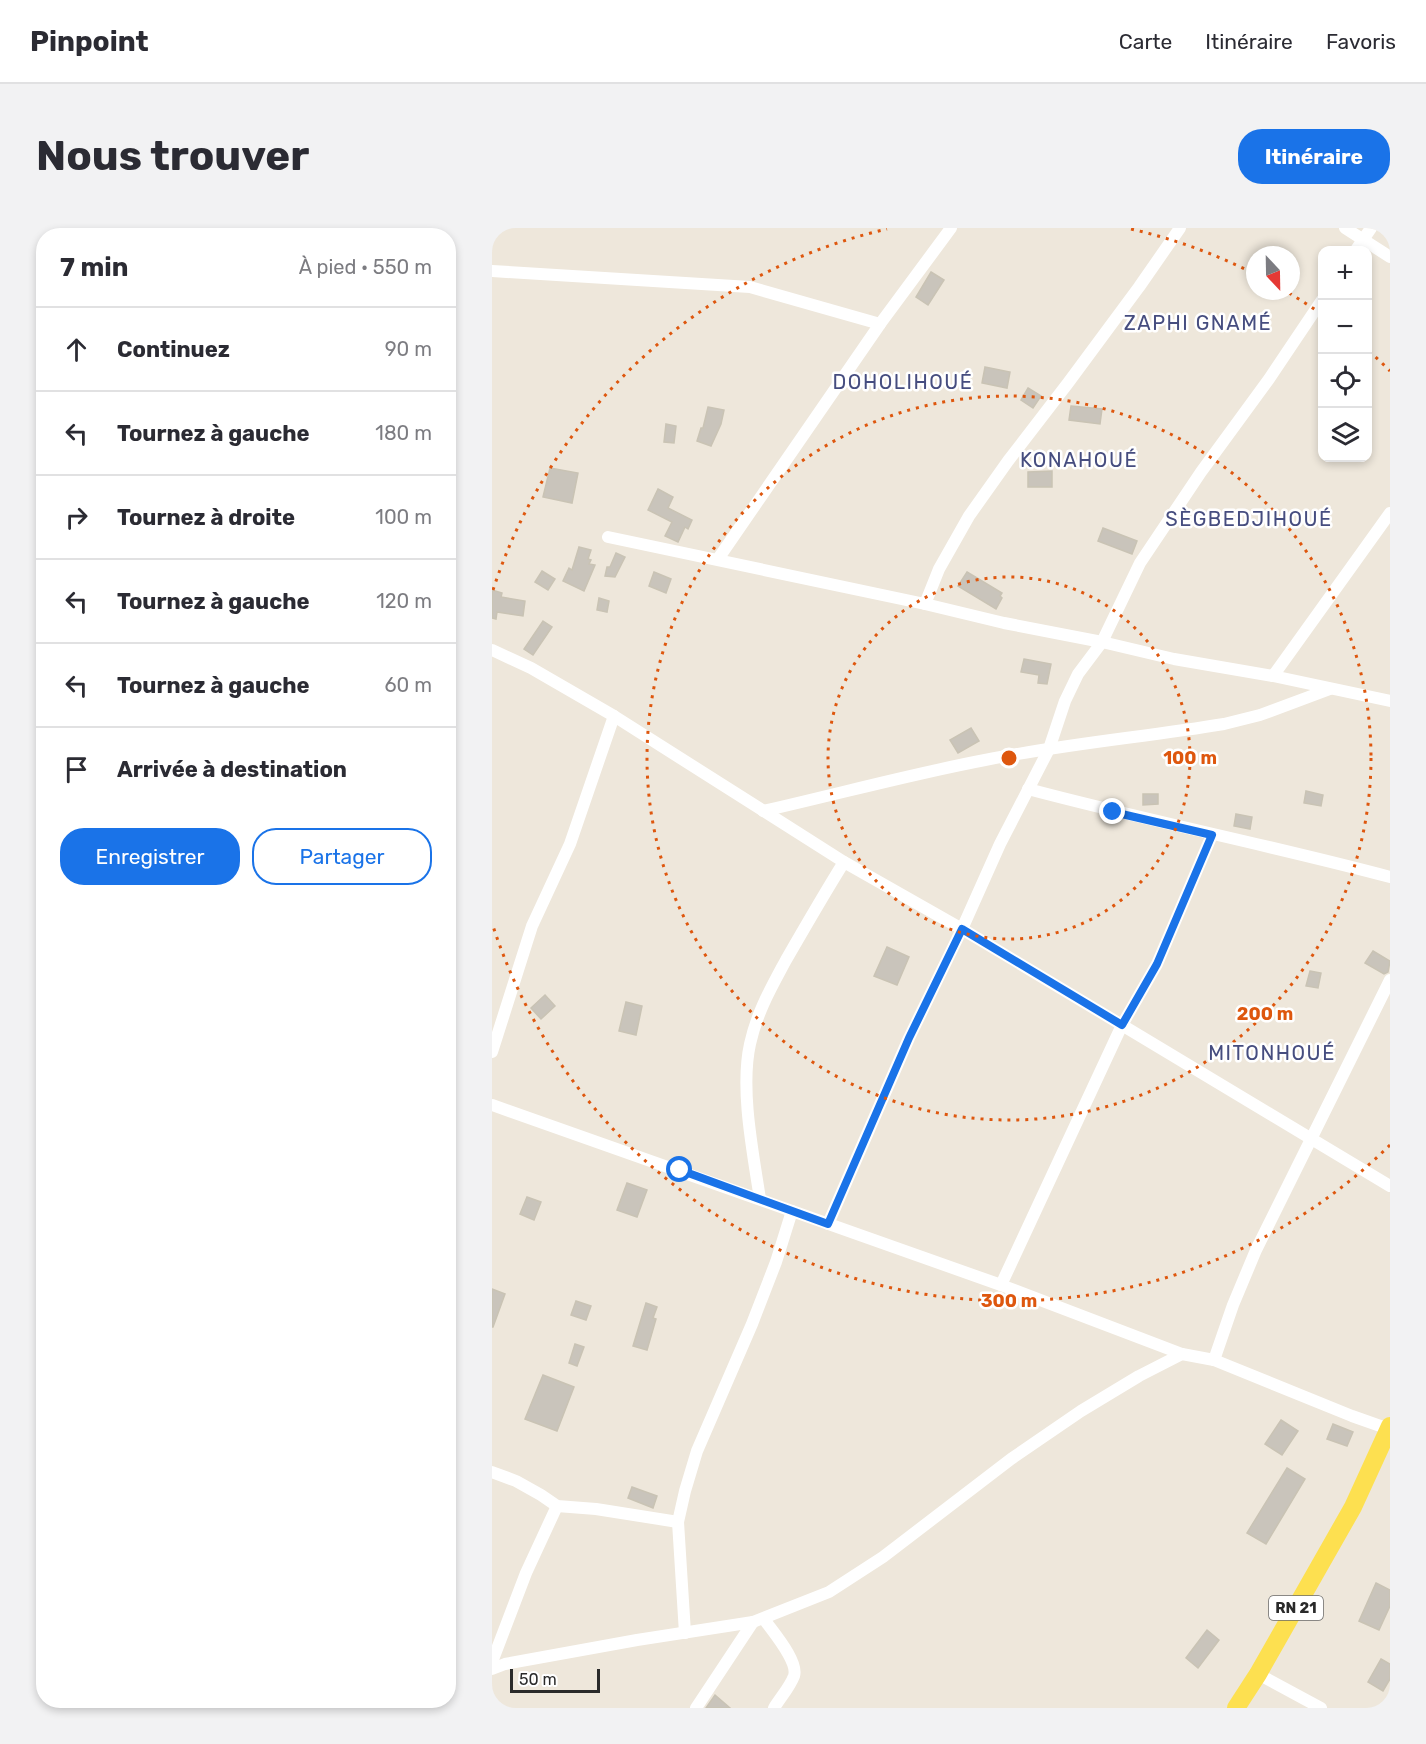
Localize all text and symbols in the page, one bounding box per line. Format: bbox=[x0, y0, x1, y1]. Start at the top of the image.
text: Pinpoint bbox=[30, 25, 149, 58]
text: Carte bbox=[1119, 29, 1172, 54]
text: Itinéraire bbox=[1205, 29, 1293, 54]
text: Favoris bbox=[1326, 29, 1396, 54]
button: Itinéraire bbox=[1238, 129, 1390, 184]
text: Nous trouver bbox=[36, 131, 309, 181]
north arrow bbox=[1246, 246, 1300, 300]
map controls bbox=[1318, 246, 1372, 462]
button: + bbox=[1318, 246, 1372, 300]
text: 7 min bbox=[60, 252, 128, 283]
text: À pied · 550 m bbox=[299, 255, 432, 279]
button: − bbox=[1318, 300, 1372, 354]
district label: ZAPHI GNAMÉ bbox=[1124, 311, 1272, 335]
icon: ahead bbox=[60, 333, 93, 366]
text: Continuez bbox=[117, 336, 230, 363]
text: 90 m bbox=[385, 337, 432, 361]
button: locate bbox=[1318, 354, 1372, 408]
district label: DOHOLIHOUÉ bbox=[833, 370, 973, 394]
button: layers bbox=[1318, 408, 1372, 462]
icon: left bbox=[60, 417, 93, 450]
text: Tournez à gauche bbox=[117, 420, 310, 447]
text: 180 m bbox=[375, 421, 432, 445]
district label: KONAHOUÉ bbox=[1020, 448, 1138, 472]
icon: right bbox=[60, 501, 93, 534]
text: Tournez à droite bbox=[117, 504, 295, 531]
text: 100 m bbox=[375, 505, 432, 529]
district label: SÈGBEDJIHOUÉ bbox=[1165, 507, 1333, 531]
icon: left bbox=[60, 585, 93, 618]
text: Tournez à gauche bbox=[117, 588, 310, 615]
text: 120 m bbox=[376, 589, 432, 613]
icon: left bbox=[60, 669, 93, 702]
text: Tournez à gauche bbox=[117, 672, 310, 699]
text: 60 m bbox=[385, 673, 432, 697]
text: 100 m bbox=[1163, 747, 1217, 769]
centre of rings bbox=[999, 748, 1019, 768]
icon: arrive bbox=[60, 753, 93, 786]
text: Arrivée à destination bbox=[117, 756, 347, 783]
route end bbox=[1099, 798, 1125, 824]
button: Enregistrer bbox=[60, 828, 240, 885]
button: Partager bbox=[252, 828, 432, 885]
text: 200 m bbox=[1237, 1003, 1293, 1025]
district label: MITONHOUÉ bbox=[1208, 1041, 1336, 1065]
route start bbox=[666, 1156, 692, 1182]
text: 300 m bbox=[981, 1290, 1037, 1312]
road number: RN 21 bbox=[1269, 1596, 1323, 1620]
scale bar bbox=[510, 1666, 600, 1694]
text: 50 m bbox=[519, 1670, 557, 1689]

